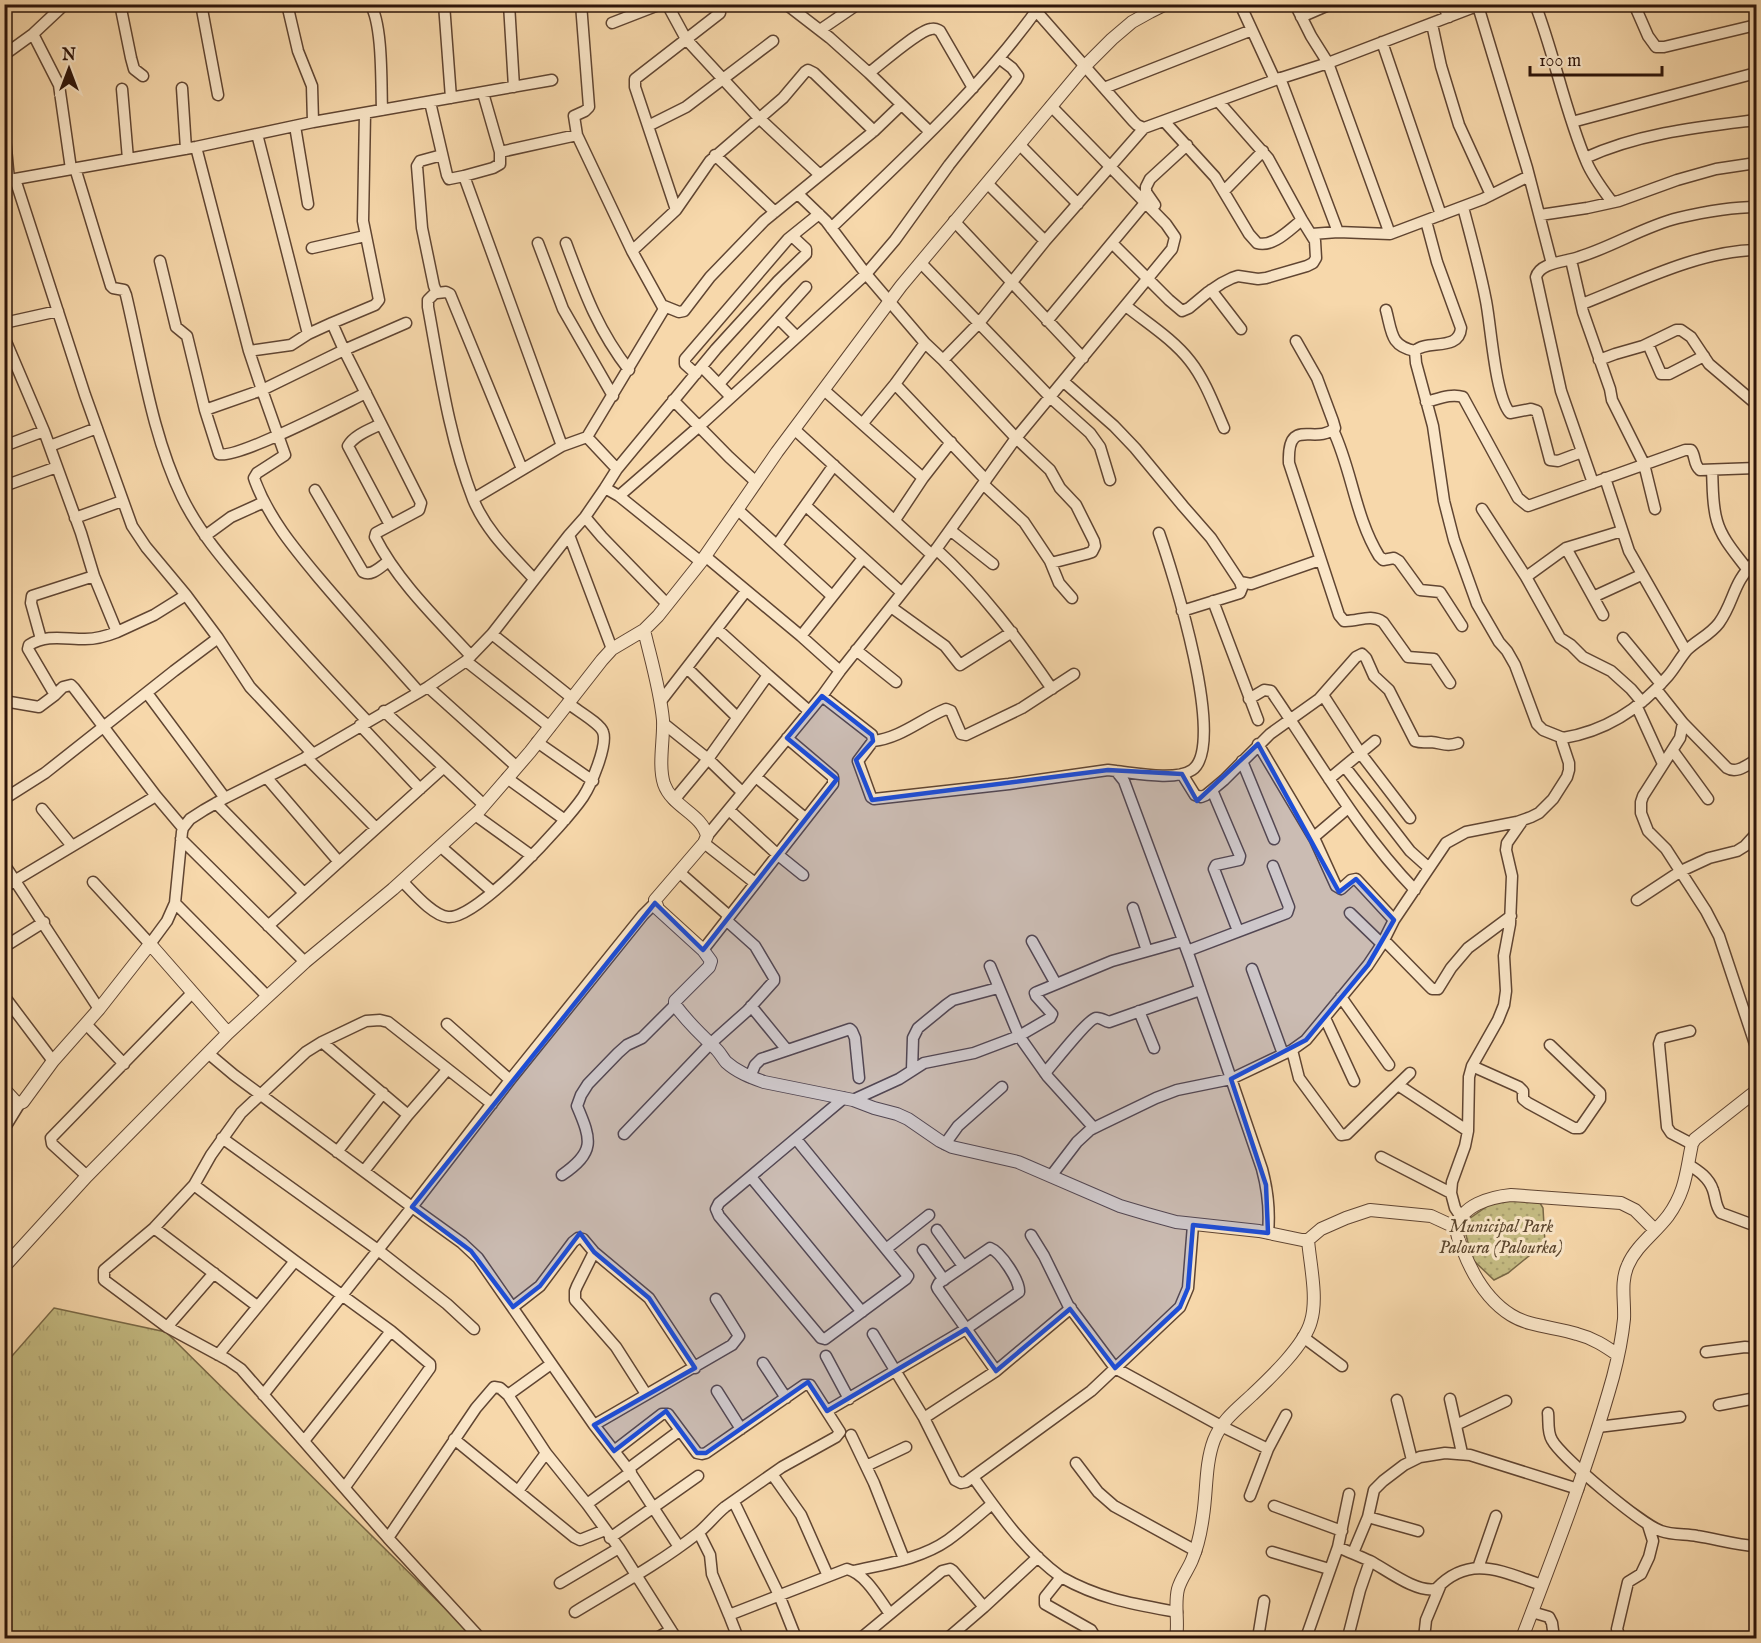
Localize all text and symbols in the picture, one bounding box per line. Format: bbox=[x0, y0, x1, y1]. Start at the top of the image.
north arrow bbox=[39, 39, 99, 99]
scale bar bbox=[1530, 39, 1662, 77]
text: N bbox=[61, 46, 76, 66]
text: 100 m bbox=[1539, 50, 1581, 73]
park label: Municipal Park Paloura (Palourka) bbox=[1439, 1216, 1563, 1260]

